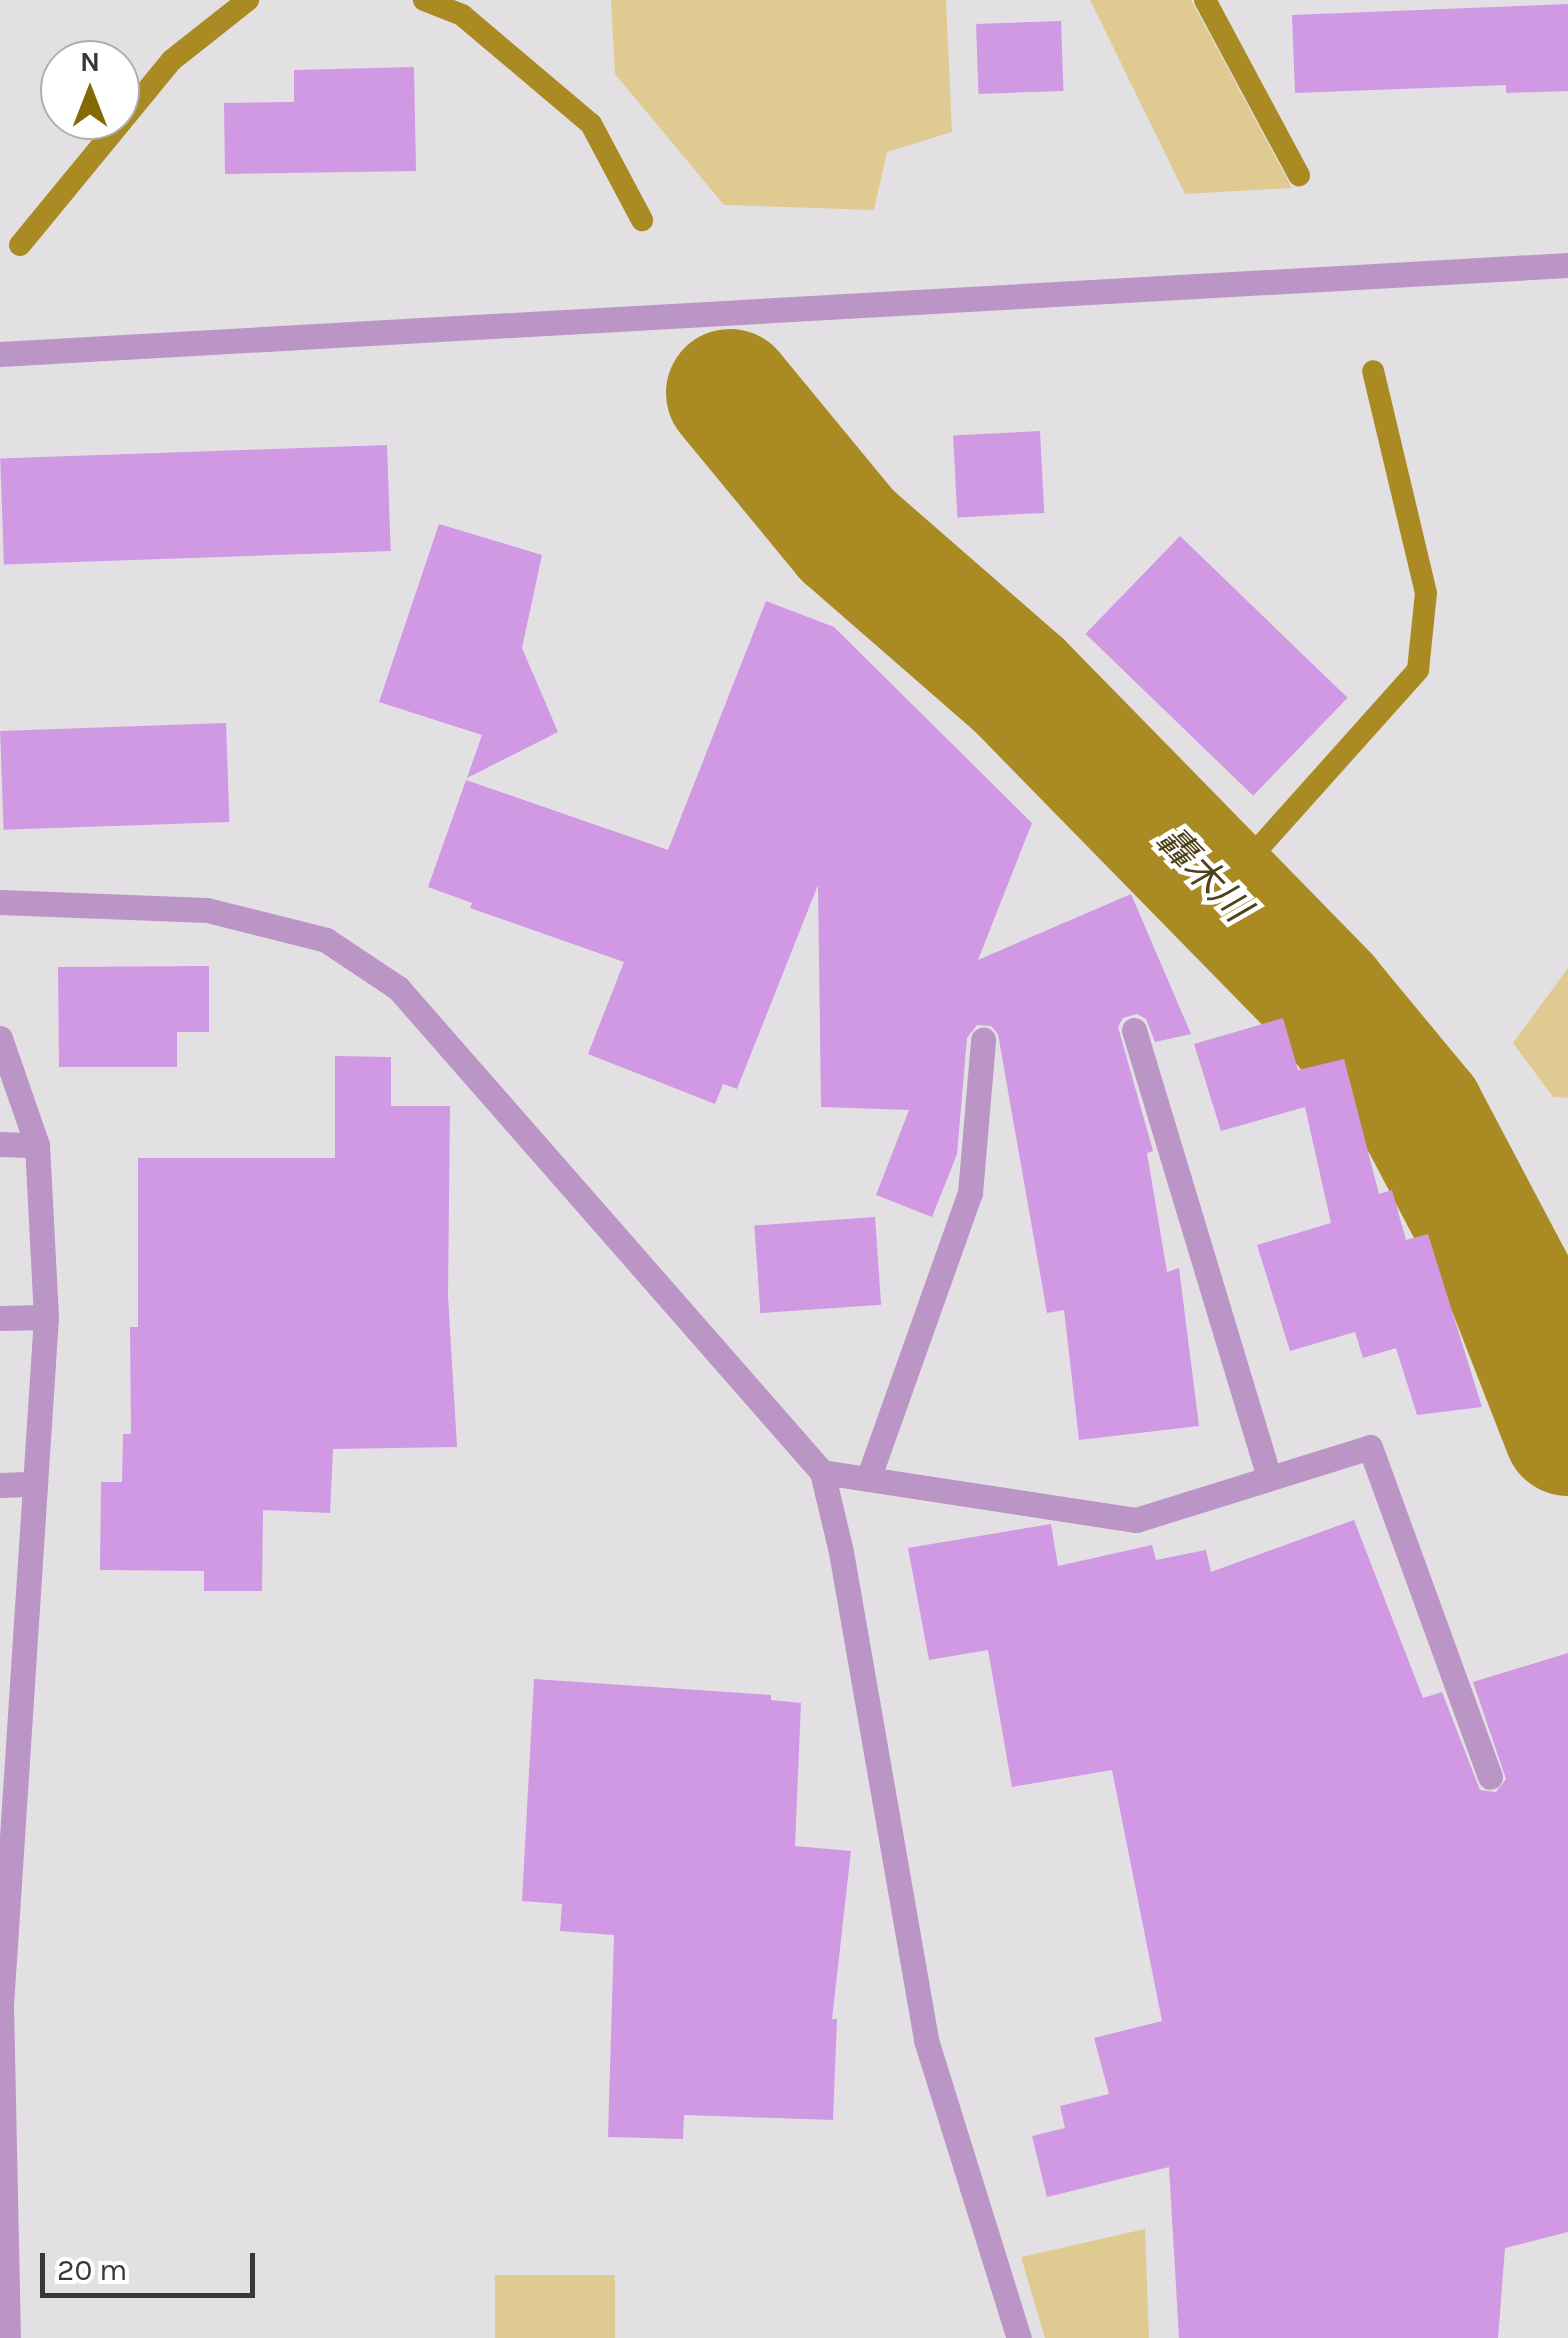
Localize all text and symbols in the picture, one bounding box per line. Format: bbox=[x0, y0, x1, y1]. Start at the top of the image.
north arrow bbox=[40, 40, 140, 140]
text: N bbox=[80, 45, 100, 78]
water label: 轟木川 bbox=[1147, 817, 1259, 931]
scale bar bbox=[45, 2233, 260, 2295]
text: 20 m bbox=[57, 2252, 127, 2288]

